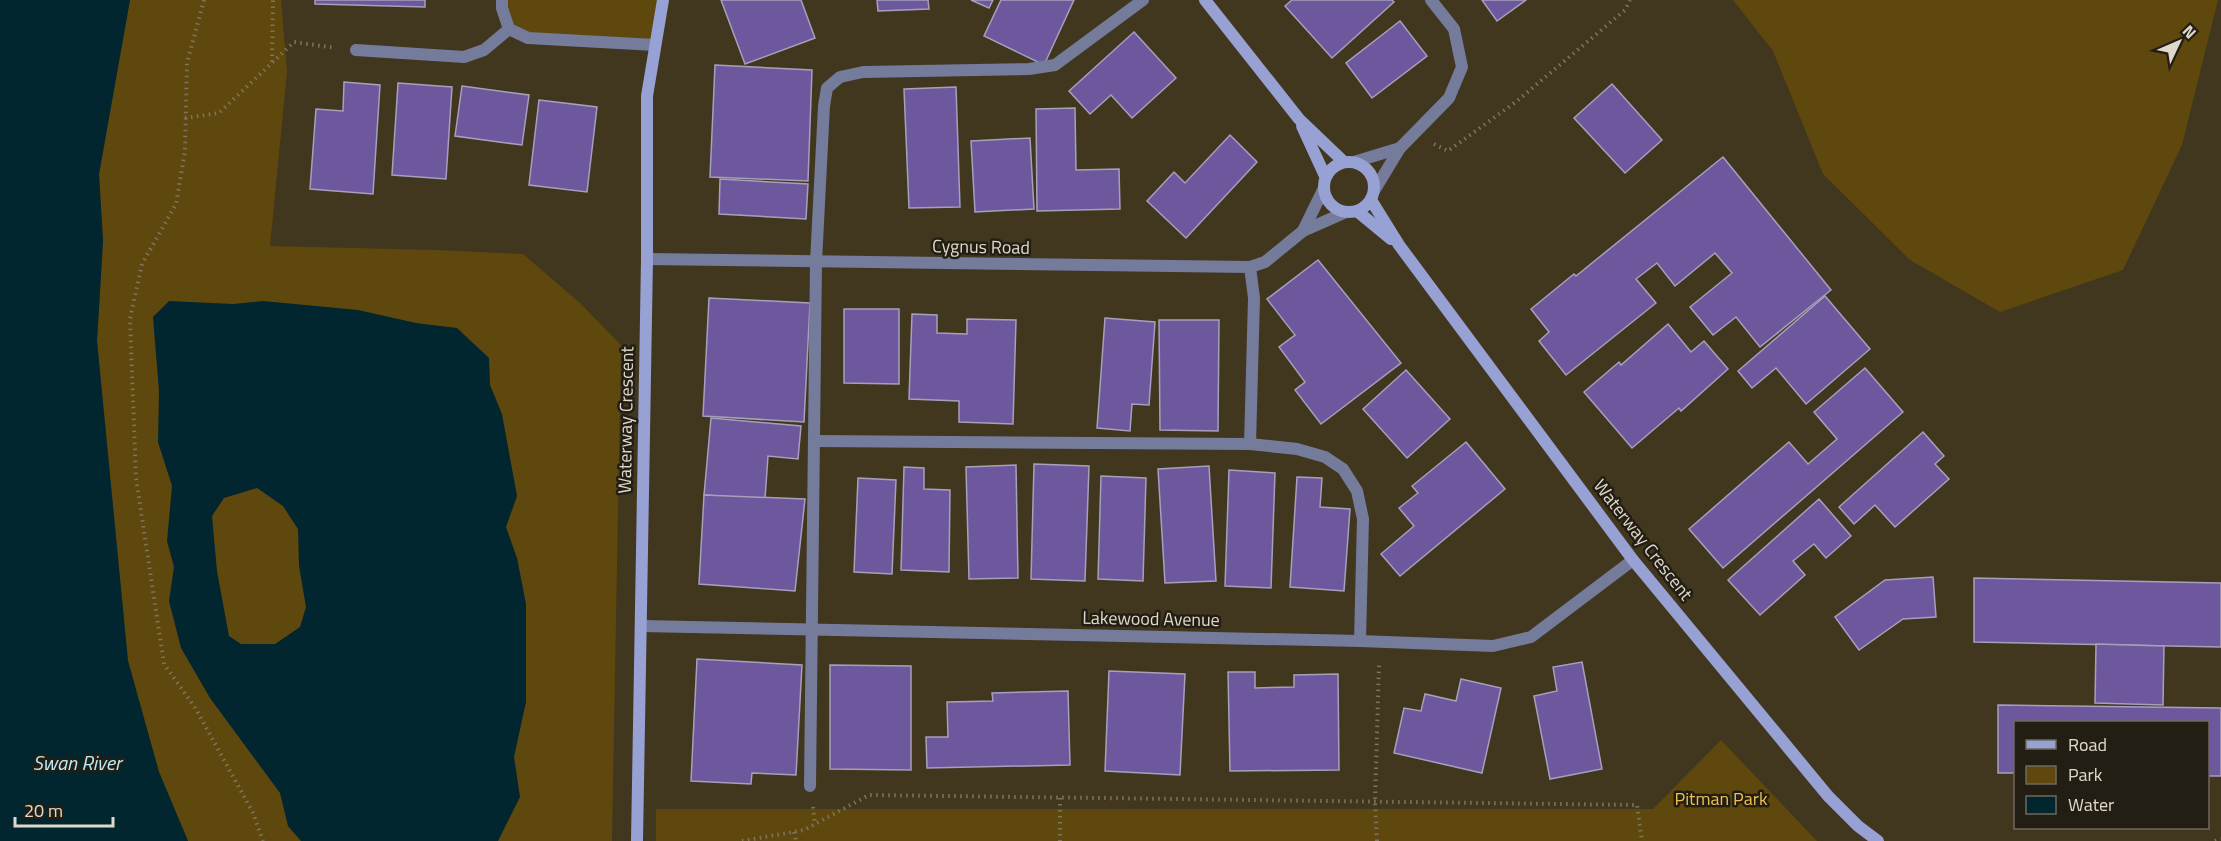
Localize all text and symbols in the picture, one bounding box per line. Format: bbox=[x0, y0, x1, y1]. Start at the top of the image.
north arrow bbox=[2149, 12, 2209, 72]
text: N bbox=[2177, 19, 2202, 44]
street label: Cygnus Road bbox=[932, 232, 1030, 261]
street label: Waterway Crescent bbox=[611, 345, 640, 494]
street label: Waterway Crescent bbox=[1587, 473, 1700, 607]
street label: Lakewood Avenue bbox=[1082, 604, 1220, 633]
legend bbox=[2014, 721, 2209, 829]
text: Road bbox=[2068, 731, 2107, 758]
water label: Swan River bbox=[33, 747, 124, 778]
text: Park bbox=[2068, 761, 2103, 788]
park label: Pitman Park bbox=[1674, 785, 1768, 812]
scale bar bbox=[15, 790, 112, 828]
text: Water bbox=[2068, 791, 2114, 818]
text: 20 m bbox=[24, 797, 63, 824]

